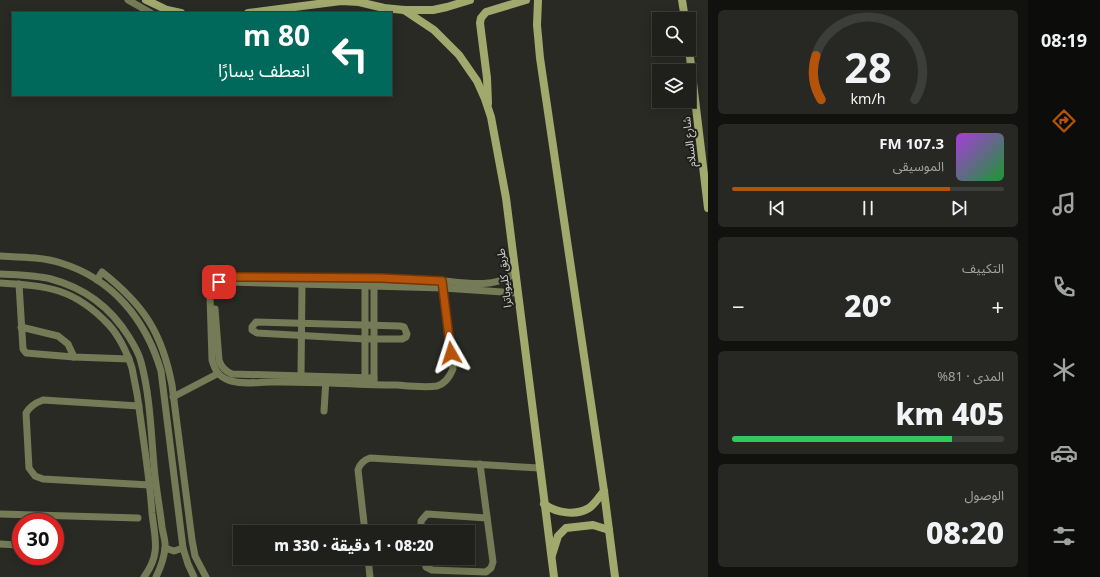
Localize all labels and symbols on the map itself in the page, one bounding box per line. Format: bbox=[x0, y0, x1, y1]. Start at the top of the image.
street label: شارع السلام bbox=[678, 115, 700, 168]
street label: طريق كليوباترا bbox=[492, 247, 515, 309]
pin bbox=[202, 265, 236, 299]
position arrow bbox=[430, 332, 472, 374]
speed limit sign: 30 bbox=[12, 513, 64, 565]

